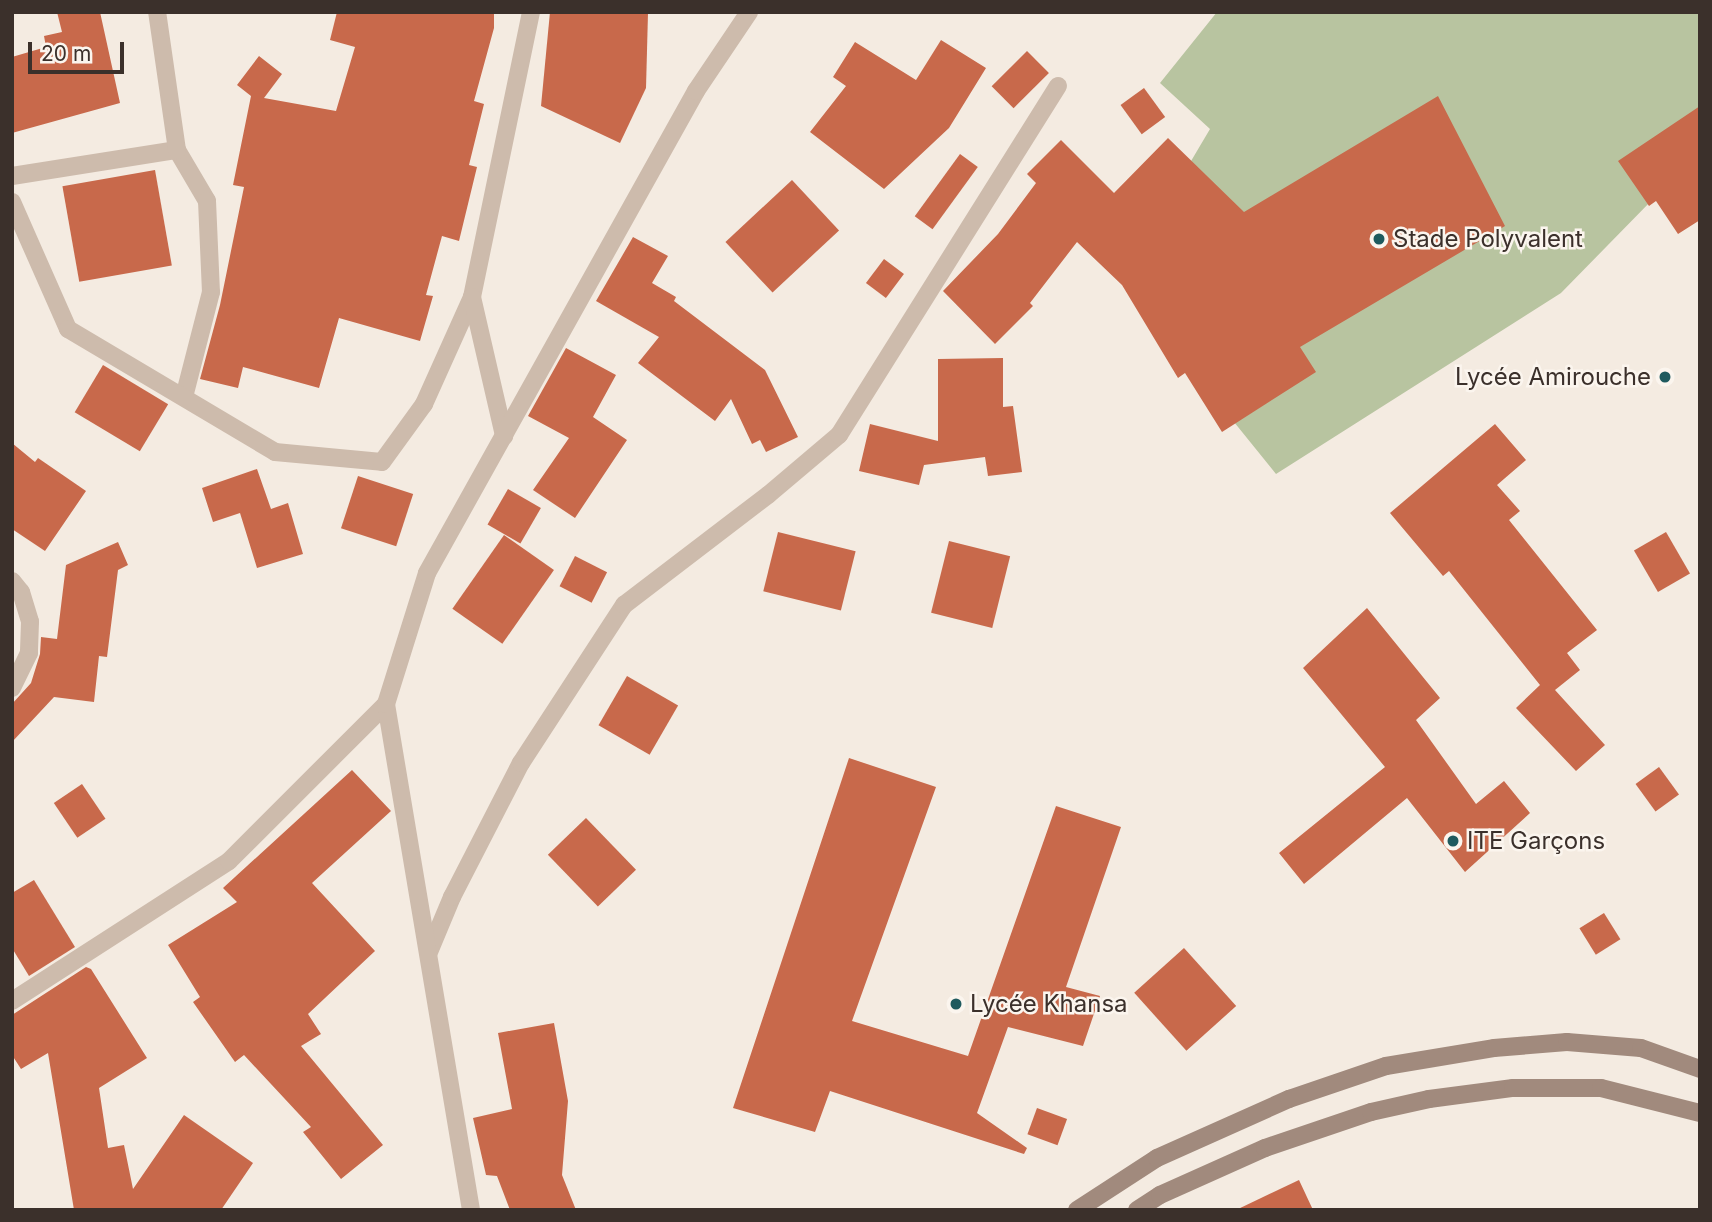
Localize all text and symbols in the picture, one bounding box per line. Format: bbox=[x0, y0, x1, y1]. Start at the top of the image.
scale bar bbox=[32, 28, 128, 72]
text: 20 m bbox=[41, 41, 91, 66]
place label: Stade Polyvalent bbox=[1393, 225, 1583, 253]
marker: Stade Polyvalent bbox=[1371, 231, 1387, 247]
place label: Lycée Amirouche bbox=[1455, 363, 1651, 391]
marker: Lycée Amirouche bbox=[1657, 369, 1673, 385]
place label: ITE Garçons bbox=[1467, 827, 1605, 855]
marker: ITE Garçons bbox=[1445, 833, 1461, 849]
place label: Lycée Khansa bbox=[970, 990, 1128, 1018]
marker: Lycée Khansa bbox=[948, 996, 964, 1012]

